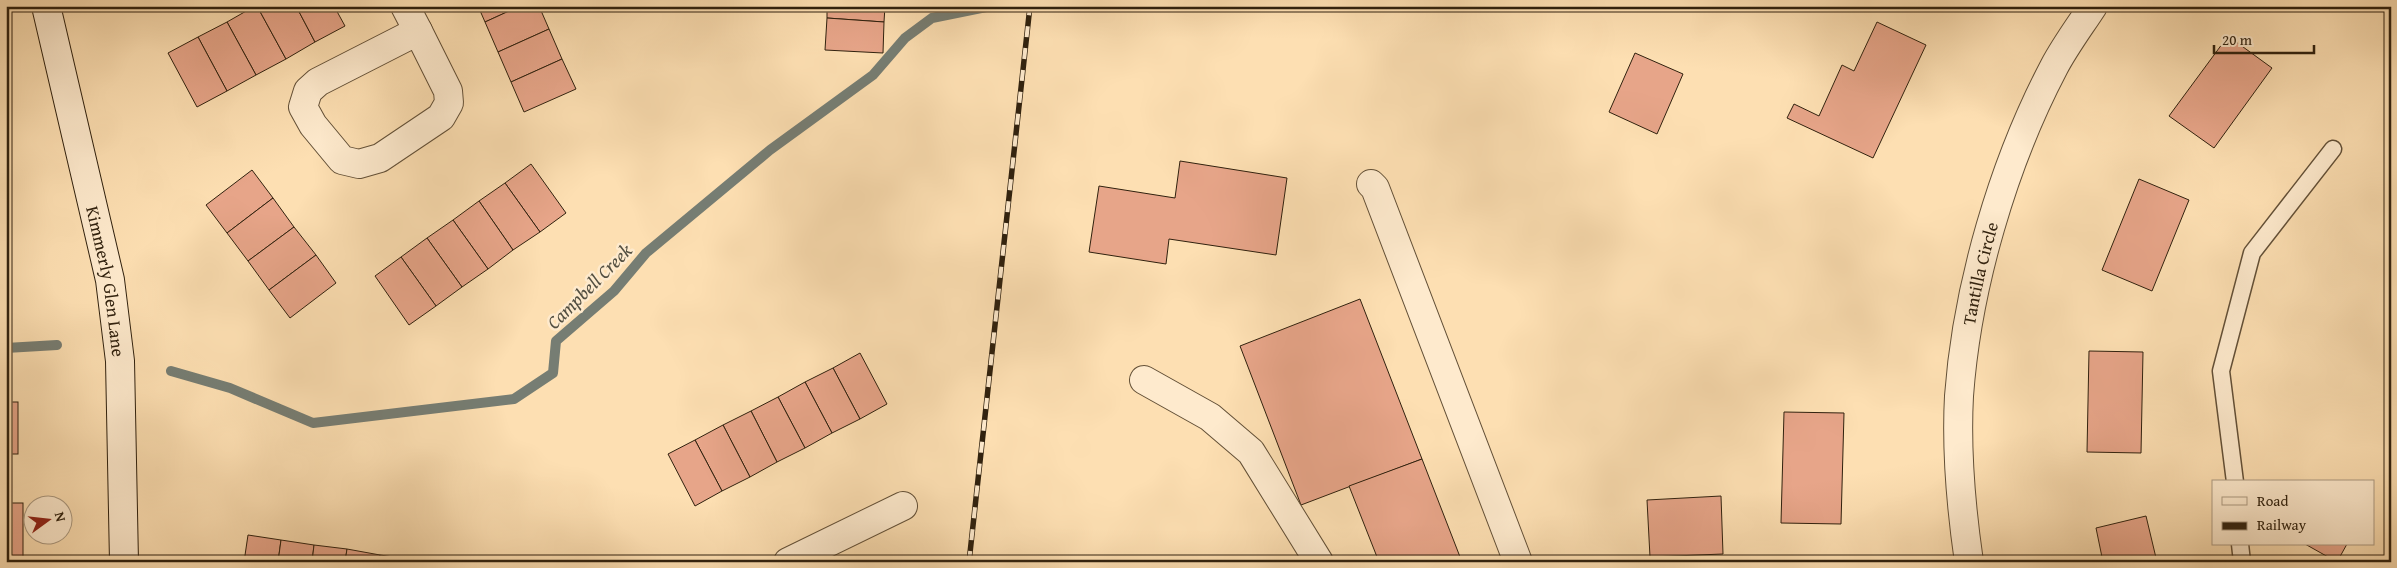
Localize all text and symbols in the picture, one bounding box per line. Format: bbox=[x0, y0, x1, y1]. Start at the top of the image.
scale bar bbox=[2214, 22, 2314, 54]
text: 20 m bbox=[2222, 29, 2253, 50]
street label: Kimmerly Glen Lane bbox=[80, 203, 133, 358]
street label: Tantilla Circle bbox=[1954, 219, 2005, 327]
water label: Campbell Creek bbox=[540, 237, 638, 335]
legend bbox=[2212, 480, 2374, 546]
text: Road bbox=[2257, 490, 2288, 511]
north arrow bbox=[22, 496, 72, 546]
text: N bbox=[50, 510, 72, 524]
text: Railway bbox=[2257, 514, 2307, 535]

